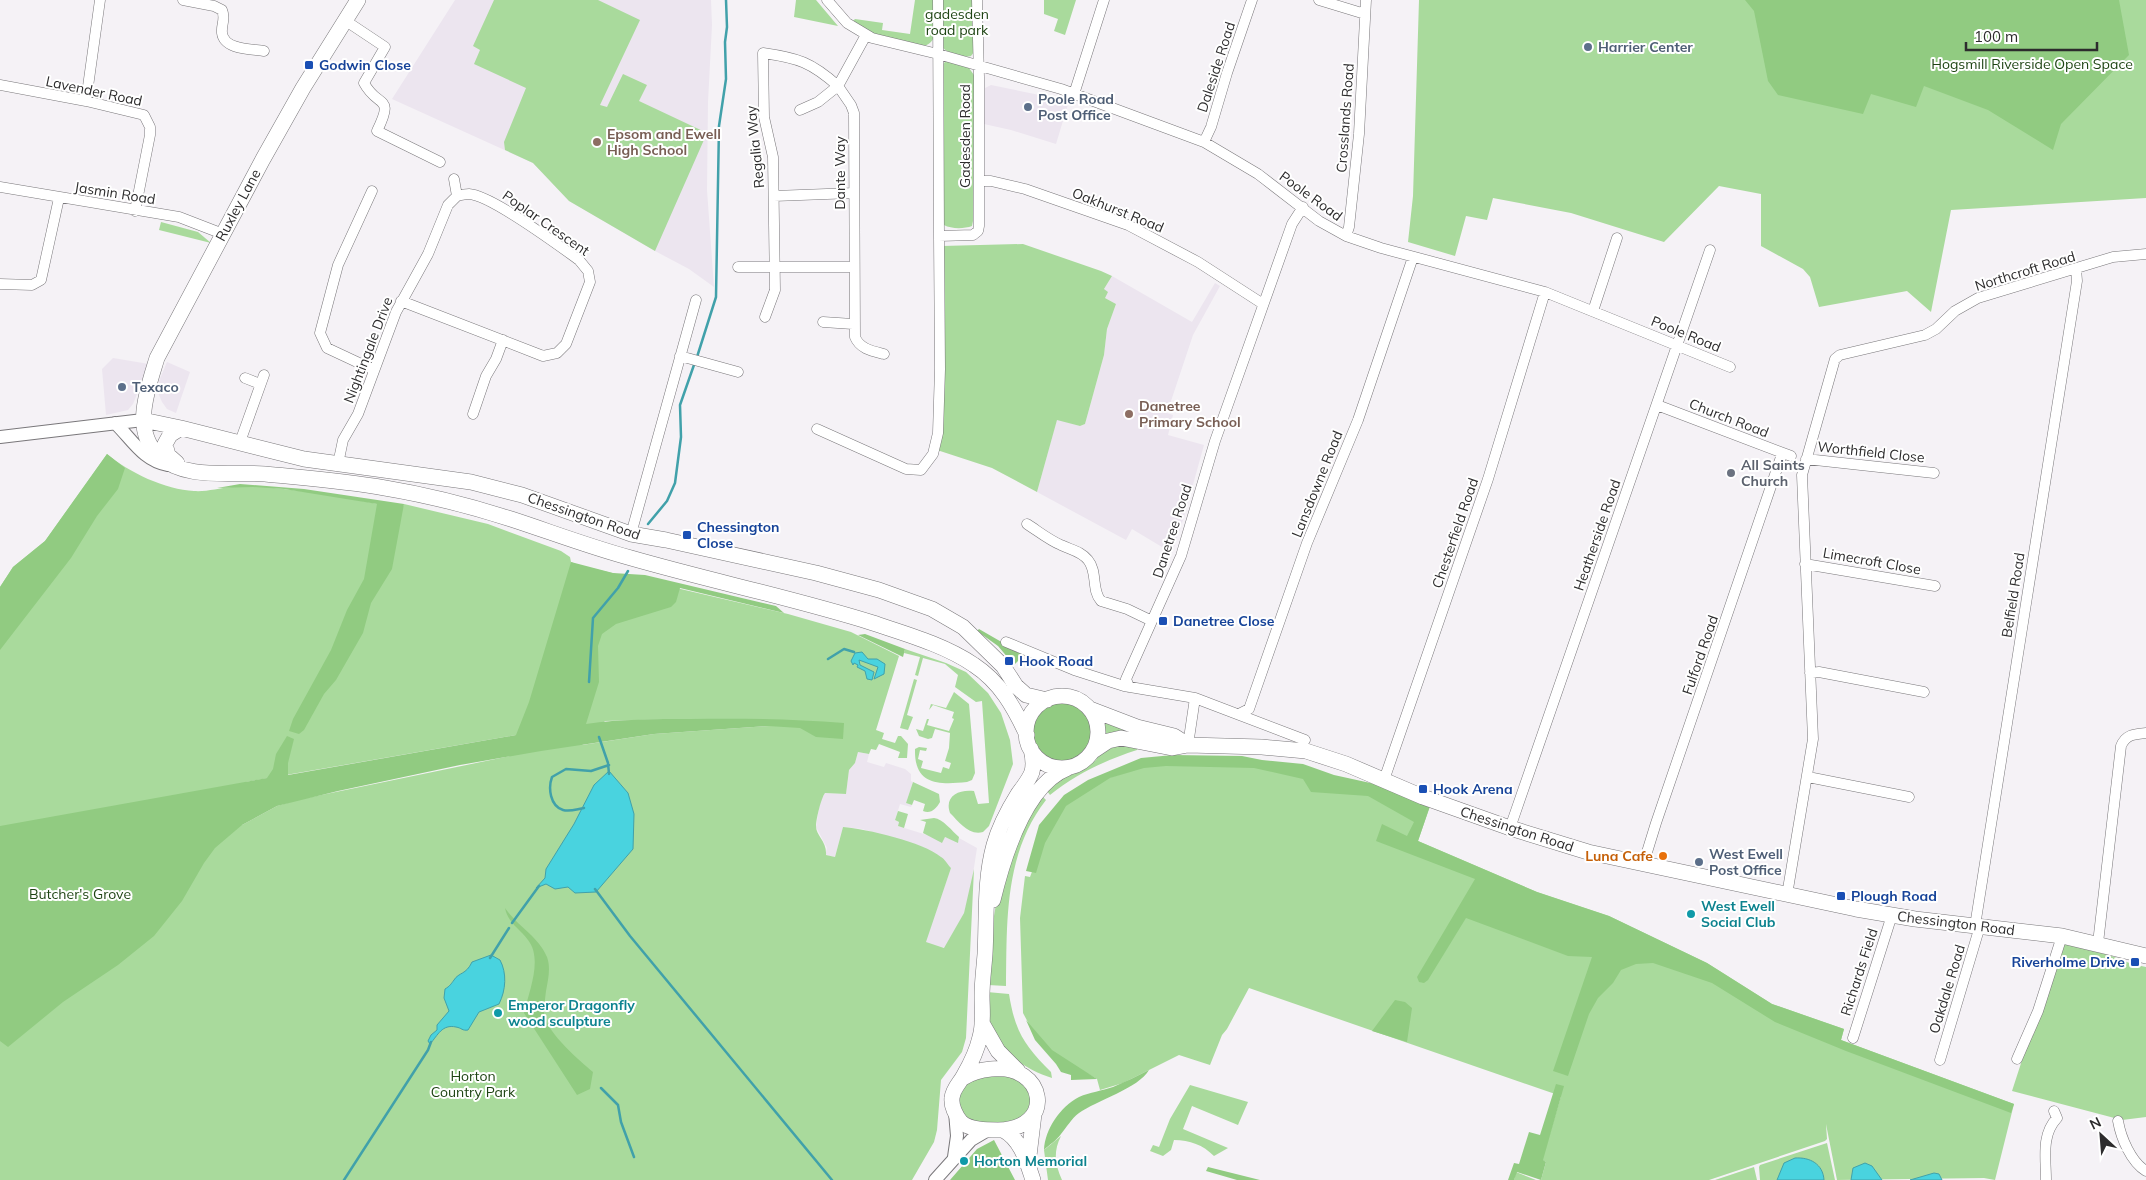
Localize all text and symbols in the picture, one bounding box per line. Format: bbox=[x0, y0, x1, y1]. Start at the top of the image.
park label: gadesden road park bbox=[925, 5, 989, 39]
street label: Daleside Road bbox=[1193, 19, 1239, 115]
scale bar bbox=[1966, 20, 2097, 52]
text: 100 m bbox=[1974, 27, 2018, 46]
place label: Harrier Center bbox=[1598, 38, 1693, 56]
marker: Harrier Center bbox=[1582, 41, 1594, 53]
park label: Hogsmill Riverside Open Space bbox=[1931, 55, 2133, 73]
place label: Godwin Close bbox=[319, 56, 411, 74]
marker: Godwin Close bbox=[303, 59, 315, 71]
street label: Crosslands Road bbox=[1332, 63, 1358, 173]
street label: Lavender Road bbox=[44, 72, 144, 110]
street label: Gadesden Road bbox=[956, 84, 974, 188]
place label: Poole Road Post Office bbox=[1038, 90, 1114, 124]
marker: Poole Road Post Office bbox=[1022, 101, 1034, 113]
street label: Regalia Way bbox=[742, 104, 768, 189]
place label: Epsom and Ewell High School bbox=[607, 125, 721, 159]
marker: Epsom and Ewell High School bbox=[591, 136, 603, 148]
street label: Dante Way bbox=[831, 136, 849, 210]
street label: Ruxley Lane bbox=[211, 166, 265, 244]
street label: Poole Road bbox=[1276, 167, 1346, 225]
street label: Jasmin Road bbox=[73, 178, 157, 208]
street label: Oakhurst Road bbox=[1069, 183, 1167, 237]
street label: Poplar Crescent bbox=[499, 186, 593, 260]
street label: Northcroft Road bbox=[1973, 247, 2077, 295]
street label: Nightingale Drive bbox=[340, 294, 396, 406]
street label: Poole Road bbox=[1648, 312, 1724, 356]
place label: Texaco bbox=[132, 378, 179, 396]
marker: Texaco bbox=[116, 381, 128, 393]
street label: Church Road bbox=[1687, 395, 1771, 441]
place label: Danetree Primary School bbox=[1139, 397, 1241, 431]
marker: Danetree Primary School bbox=[1123, 408, 1135, 420]
street label: Lansdowne Road bbox=[1287, 428, 1347, 540]
street label: Worthfield Close bbox=[1816, 437, 1926, 467]
place label: All Saints Church bbox=[1741, 456, 1805, 490]
marker: All Saints Church bbox=[1725, 467, 1737, 479]
street label: Chesterfield Road bbox=[1428, 475, 1482, 591]
street label: Heatherside Road bbox=[1569, 477, 1625, 593]
street label: Danetree Road bbox=[1148, 482, 1196, 580]
street label: Chessington Road bbox=[525, 488, 643, 544]
place label: Chessington Close bbox=[697, 518, 780, 552]
marker: Chessington Close bbox=[681, 529, 693, 541]
street label: Limecroft Close bbox=[1822, 544, 1922, 578]
street label: Belfield Road bbox=[1997, 551, 2029, 639]
place label: Danetree Close bbox=[1173, 612, 1275, 630]
street label: Fulford Road bbox=[1678, 613, 1722, 697]
marker: Danetree Close bbox=[1157, 615, 1169, 627]
place label: Hook Road bbox=[1019, 652, 1093, 670]
marker: Hook Road bbox=[1003, 655, 1015, 667]
place label: Hook Arena bbox=[1433, 780, 1513, 798]
marker: Hook Arena bbox=[1417, 783, 1429, 795]
street label: Chessington Road bbox=[1458, 802, 1576, 856]
place label: West Ewell Post Office bbox=[1709, 845, 1783, 879]
place label: Luna Cafe bbox=[1585, 847, 1653, 865]
marker: Luna Cafe bbox=[1657, 850, 1669, 862]
marker: West Ewell Post Office bbox=[1693, 856, 1705, 868]
park label: Butcher's Grove bbox=[29, 885, 131, 903]
place label: Plough Road bbox=[1851, 887, 1937, 905]
marker: Plough Road bbox=[1835, 890, 1847, 902]
place label: West Ewell Social Club bbox=[1701, 897, 1776, 931]
street label: Chessington Road bbox=[1896, 907, 2016, 939]
marker: West Ewell Social Club bbox=[1685, 908, 1697, 920]
street label: Richards Field bbox=[1836, 926, 1882, 1018]
street label: Oakdale Road bbox=[1925, 942, 1969, 1036]
place label: Riverholme Drive bbox=[2011, 953, 2125, 971]
marker: Riverholme Drive bbox=[2129, 956, 2141, 968]
place label: Emperor Dragonfly wood sculpture bbox=[508, 996, 635, 1030]
marker: Emperor Dragonfly wood sculpture bbox=[492, 1007, 504, 1019]
park label: Horton Country Park bbox=[431, 1067, 516, 1101]
north arrow bbox=[2076, 1110, 2126, 1160]
text: N bbox=[2087, 1113, 2104, 1134]
place label: Horton Memorial bbox=[974, 1152, 1087, 1170]
marker: Horton Memorial bbox=[958, 1155, 970, 1167]

